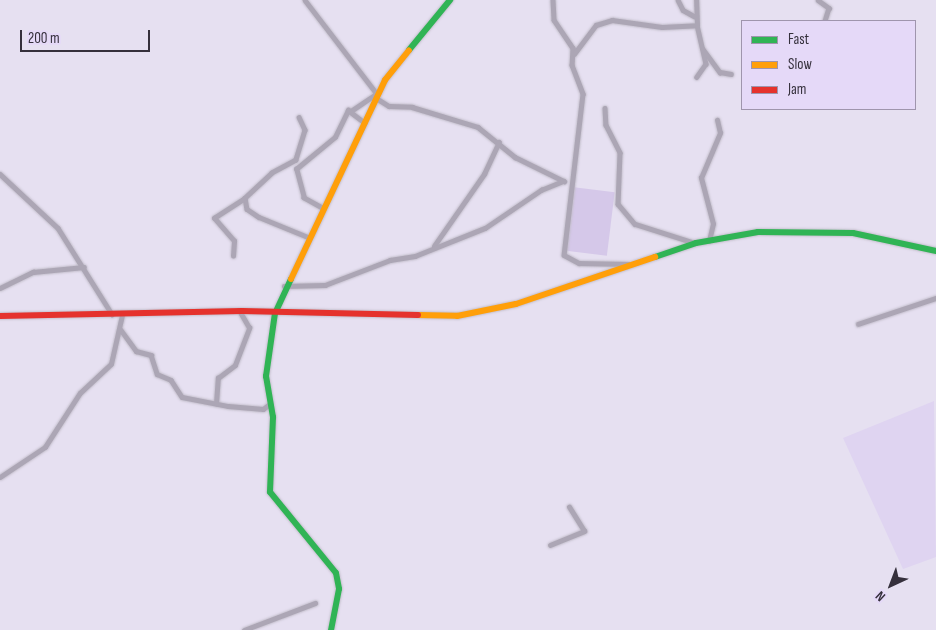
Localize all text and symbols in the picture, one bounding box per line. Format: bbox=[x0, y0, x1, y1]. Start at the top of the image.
scale bar bbox=[22, 20, 152, 52]
legend bbox=[741, 20, 916, 110]
text: 200 m bbox=[28, 29, 60, 48]
text: Fast bbox=[788, 30, 809, 49]
text: Slow bbox=[788, 55, 812, 74]
text: Jam bbox=[788, 80, 806, 99]
north arrow bbox=[866, 560, 916, 610]
text: N bbox=[872, 588, 889, 605]

